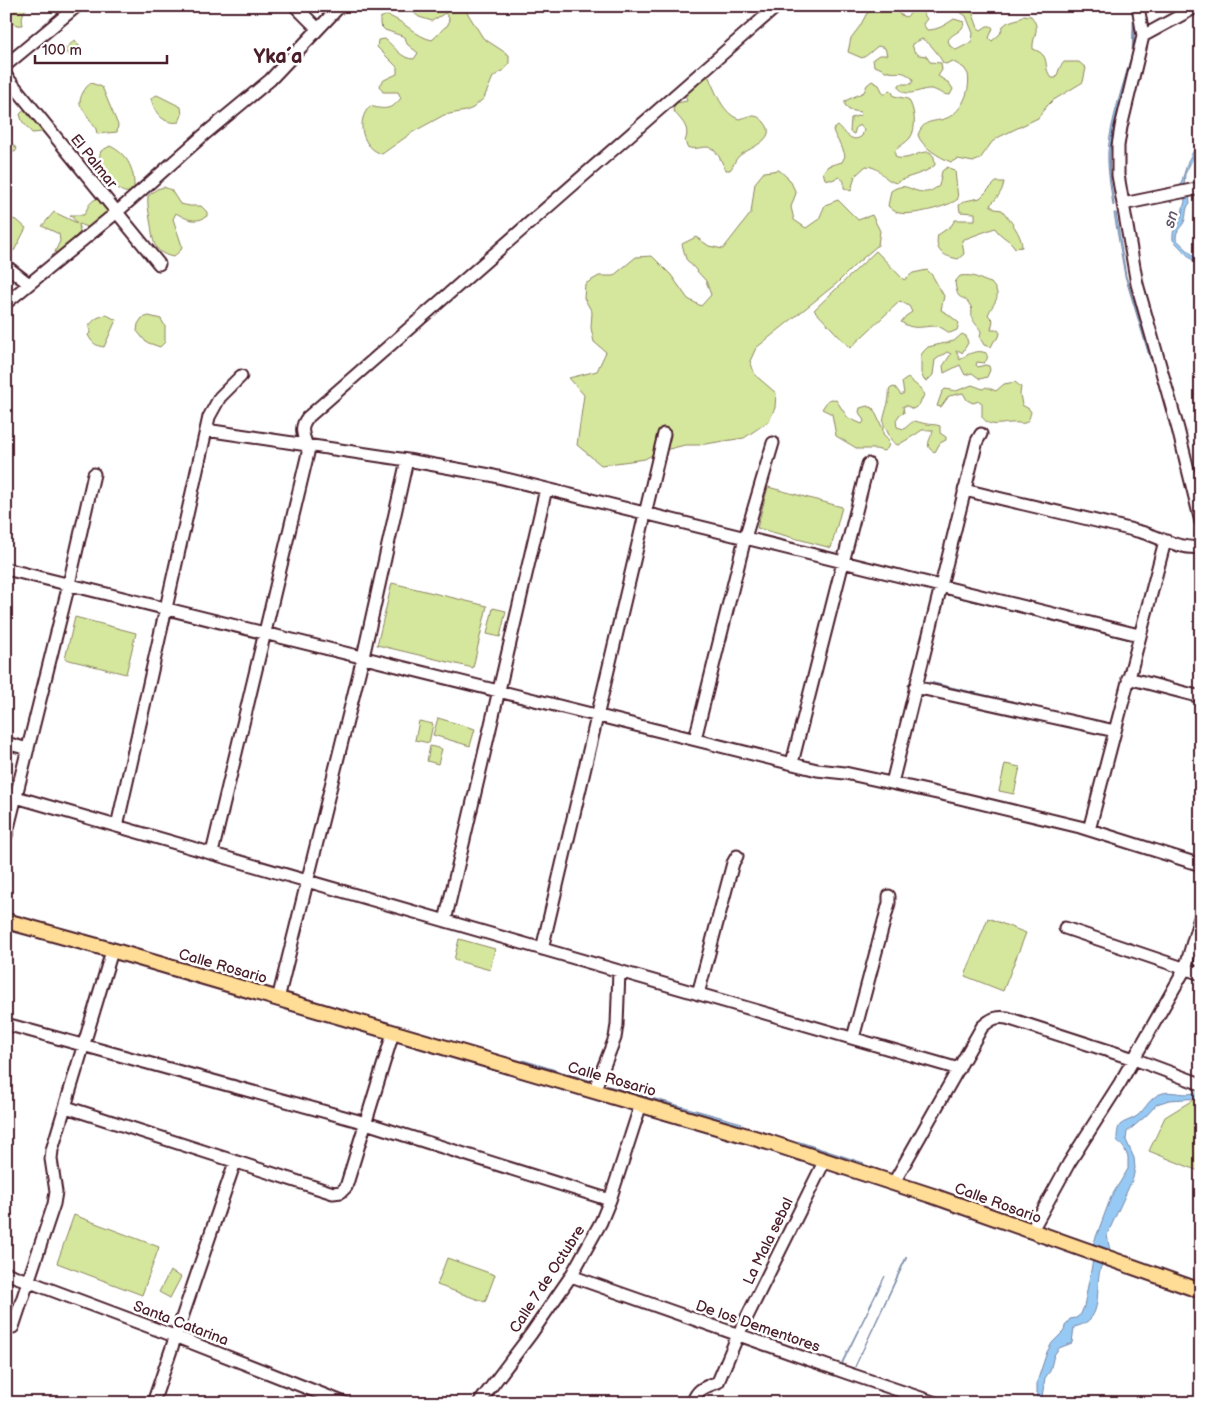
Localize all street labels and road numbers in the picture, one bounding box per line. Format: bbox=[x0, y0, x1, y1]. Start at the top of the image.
street label: El Palmar bbox=[66, 130, 122, 193]
street label: Calle Rosario bbox=[176, 945, 269, 988]
street label: Calle Rosario bbox=[565, 1058, 658, 1101]
street label: Calle Rosario bbox=[952, 1179, 1044, 1228]
street label: La Mala sebal bbox=[739, 1195, 798, 1288]
street label: Calle 7 de Octubre bbox=[505, 1222, 589, 1337]
street label: De los Dementores bbox=[693, 1296, 823, 1357]
street label: Santa Catarina bbox=[131, 1297, 231, 1350]

